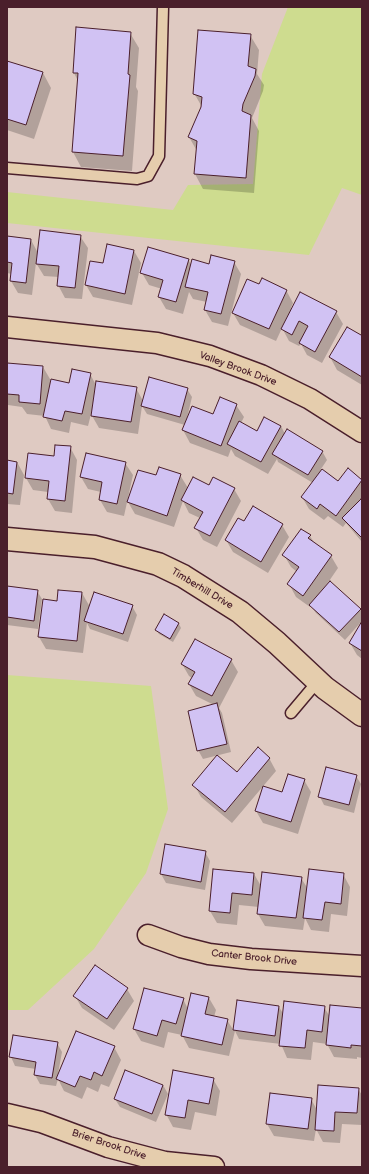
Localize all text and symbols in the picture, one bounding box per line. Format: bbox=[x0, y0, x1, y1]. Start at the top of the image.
street label: Valley Brook Drive bbox=[198, 349, 278, 389]
street label: Timberhill Drive bbox=[169, 566, 235, 612]
street label: Canter Brook Drive bbox=[211, 948, 297, 968]
street label: Brier Brook Drive bbox=[70, 1127, 148, 1163]

